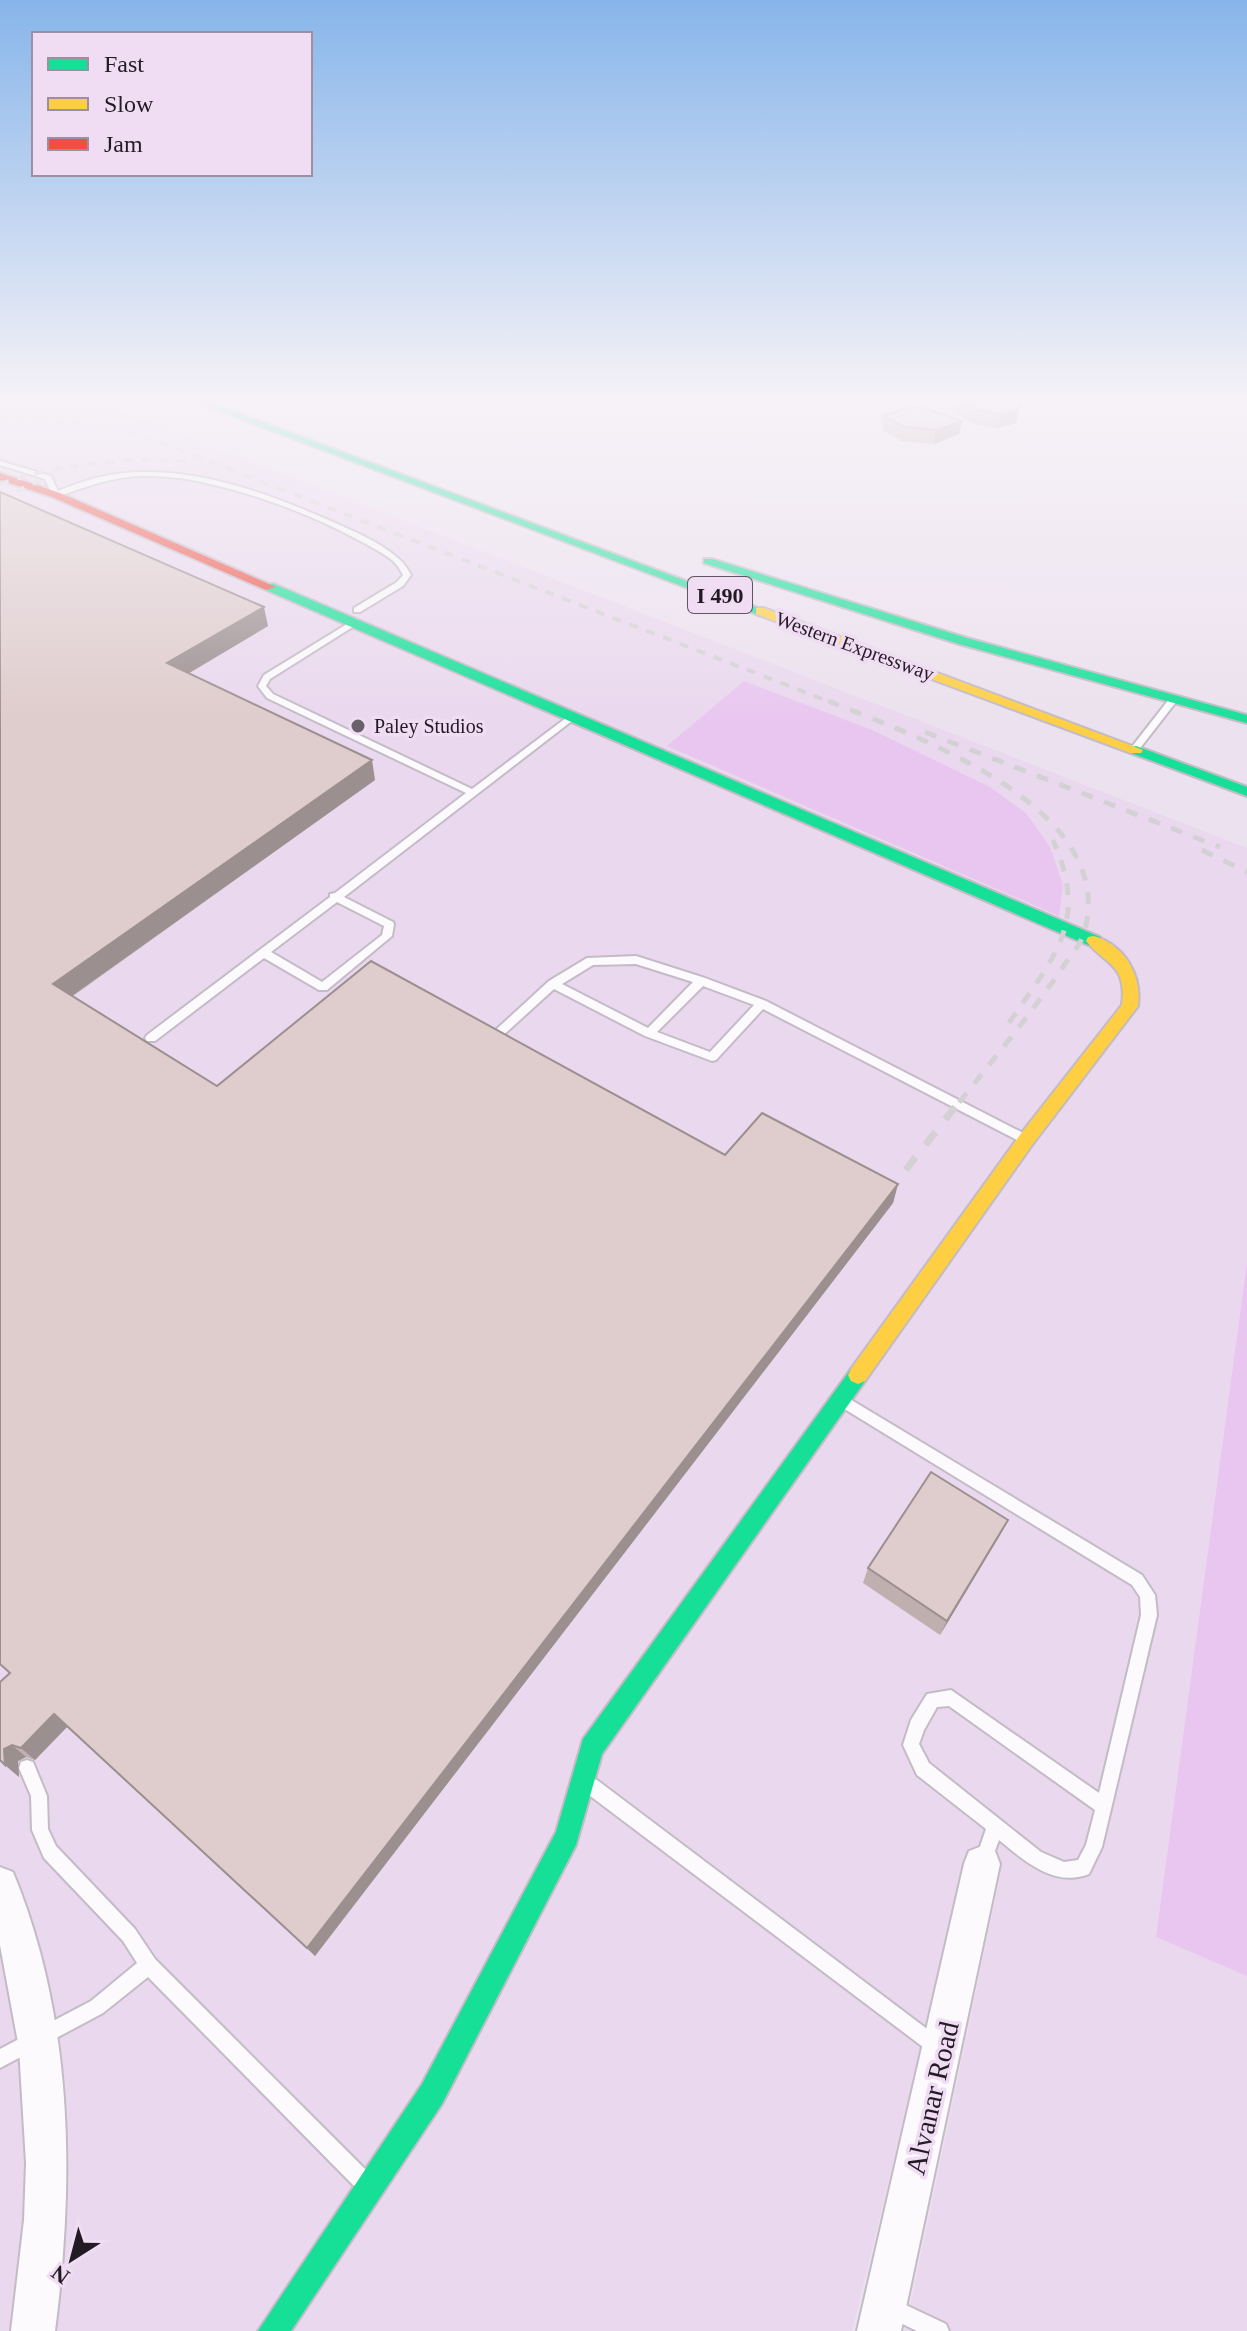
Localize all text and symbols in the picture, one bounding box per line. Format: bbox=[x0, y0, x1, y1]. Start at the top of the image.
legend bbox=[32, 32, 312, 176]
text: Fast bbox=[104, 51, 144, 77]
text: Slow bbox=[104, 91, 154, 117]
text: Jam bbox=[104, 131, 143, 157]
road number: I 490 bbox=[688, 577, 752, 613]
street label: Western Expressway bbox=[773, 607, 937, 686]
place label: Paley Studios bbox=[374, 715, 484, 738]
marker: Paley Studios bbox=[349, 717, 367, 735]
street label: Alvanar Road bbox=[899, 2018, 965, 2178]
north arrow bbox=[32, 2219, 112, 2299]
text: N bbox=[47, 2260, 74, 2290]

